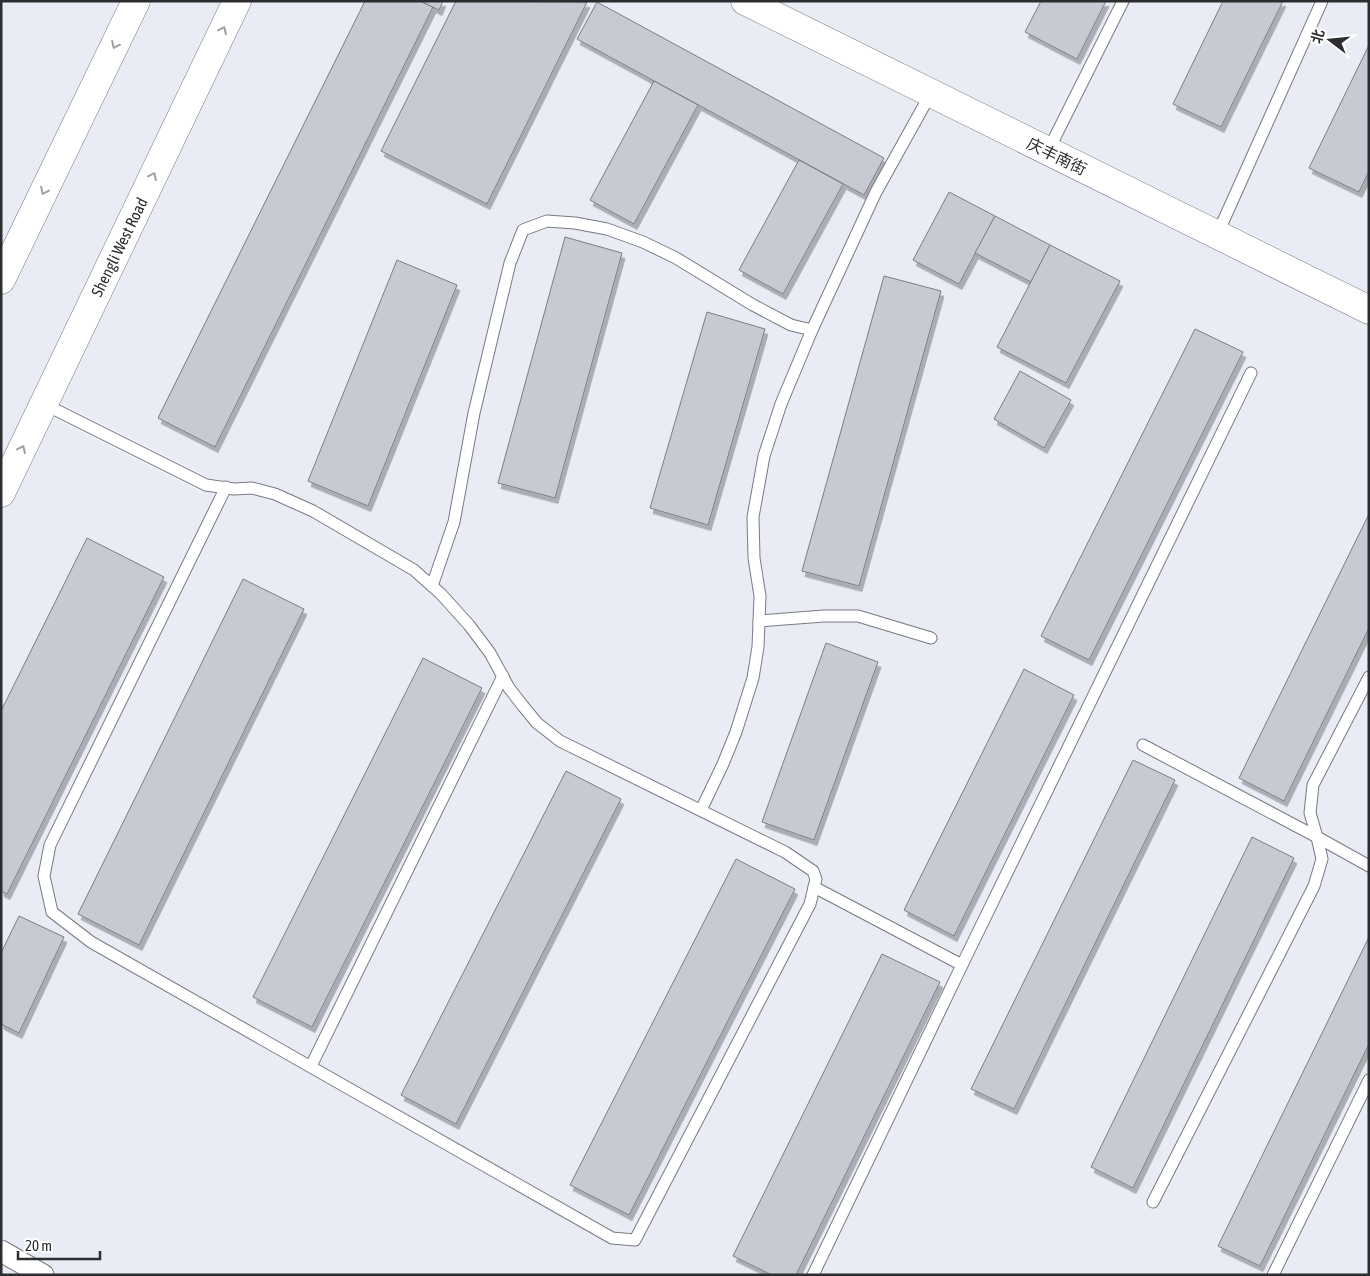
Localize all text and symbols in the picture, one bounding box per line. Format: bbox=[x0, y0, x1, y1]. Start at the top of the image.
north arrow bbox=[1305, 15, 1355, 65]
one-way arrow bbox=[217, 26, 228, 35]
text: 北 bbox=[1308, 27, 1327, 45]
one-way arrow bbox=[111, 40, 121, 49]
street label: 庆丰南街 bbox=[1024, 134, 1090, 178]
one-way arrow bbox=[147, 172, 157, 181]
one-way arrow bbox=[40, 186, 50, 195]
street label: Shengli West Road bbox=[87, 195, 152, 300]
one-way arrow bbox=[16, 445, 27, 454]
scale bar bbox=[18, 1228, 100, 1260]
text: 20 m bbox=[25, 1237, 52, 1254]

